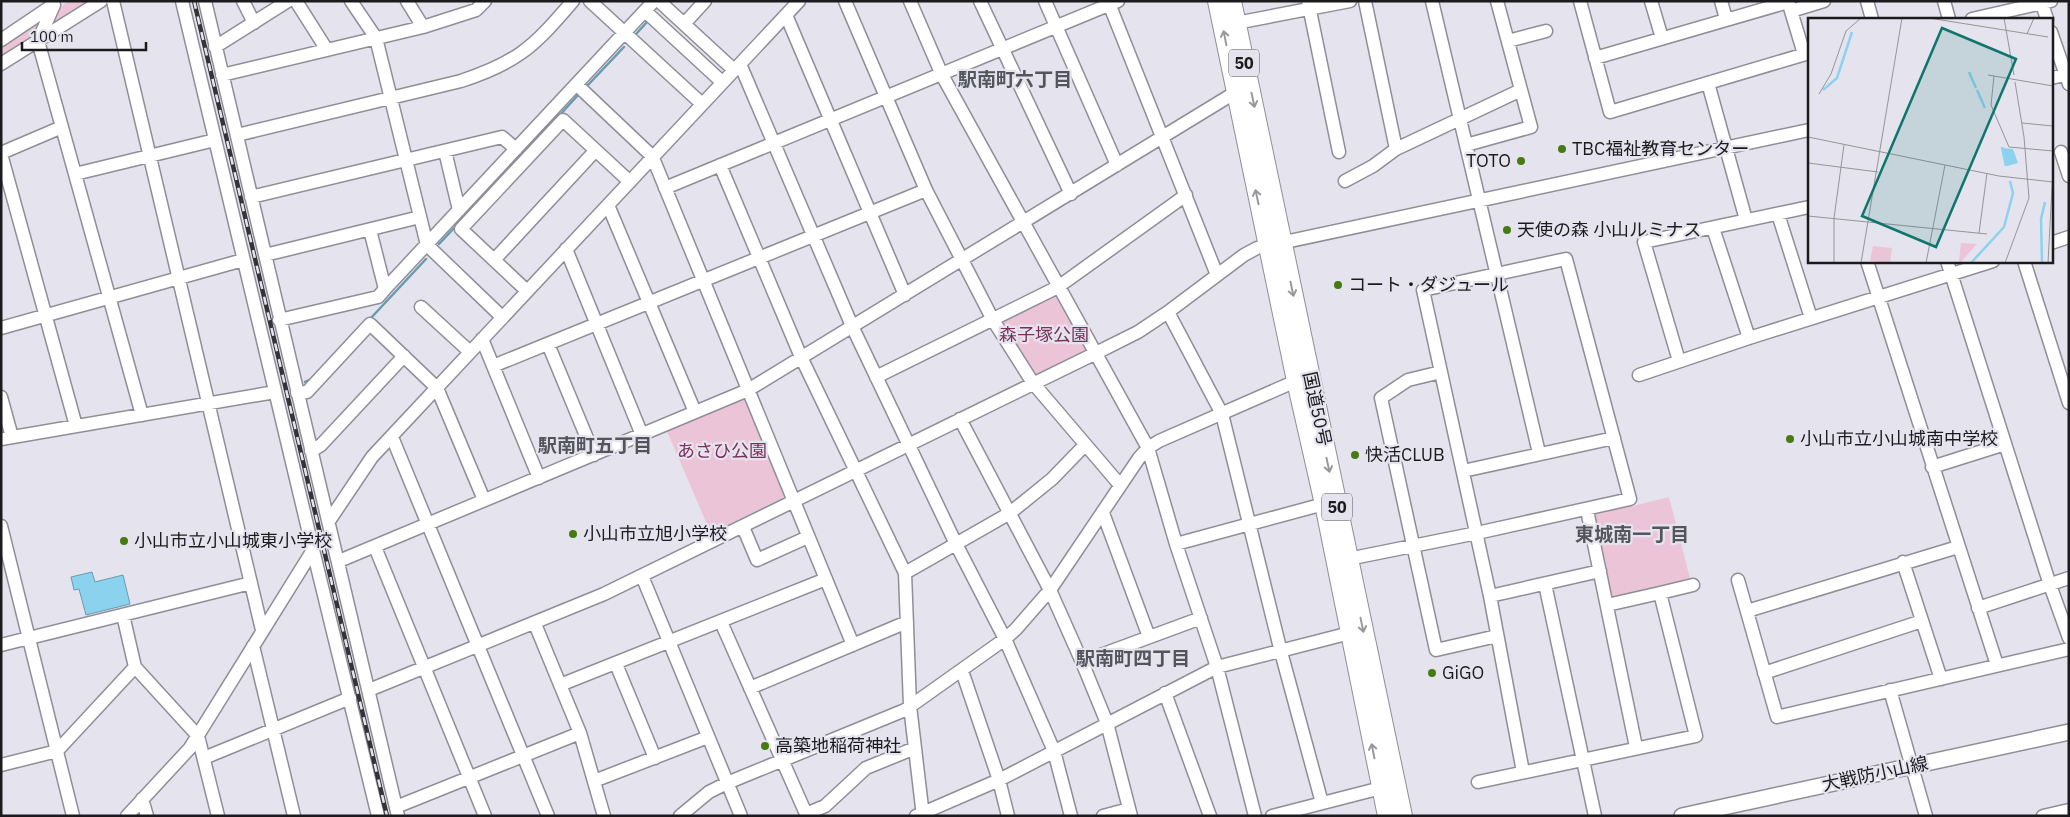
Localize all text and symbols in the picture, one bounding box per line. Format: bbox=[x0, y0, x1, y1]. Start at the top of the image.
inset map bbox=[1808, 18, 2052, 262]
scale bar bbox=[22, 20, 146, 52]
text: 100 m bbox=[30, 27, 74, 46]
one-way arrow bbox=[1219, 30, 1229, 46]
road number: 50 bbox=[1229, 49, 1259, 76]
district label: 駅南町六丁目 bbox=[958, 67, 1072, 91]
one-way arrow bbox=[1248, 92, 1258, 108]
place label: TBC福祉教育センター bbox=[1572, 137, 1749, 160]
marker: TBC福祉教育センター bbox=[1556, 143, 1568, 155]
place label: TOTO bbox=[1466, 149, 1511, 172]
marker: TOTO bbox=[1515, 155, 1527, 167]
one-way arrow bbox=[1252, 190, 1262, 206]
place label: 天使の森 小山ルミナス bbox=[1517, 218, 1701, 241]
marker: 天使の森 小山ルミナス bbox=[1501, 224, 1513, 236]
place label: コート・ダジュール bbox=[1348, 273, 1509, 296]
marker: コート・ダジュール bbox=[1332, 279, 1344, 291]
one-way arrow bbox=[1288, 281, 1297, 297]
park label: 森子塚公園 bbox=[999, 323, 1089, 346]
street label: 国道50号 bbox=[1298, 370, 1337, 448]
place label: 小山市立小山城南中学校 bbox=[1800, 427, 1998, 450]
district label: 駅南町五丁目 bbox=[538, 433, 652, 457]
marker: 小山市立小山城南中学校 bbox=[1784, 433, 1796, 445]
park label: あさひ公園 bbox=[677, 439, 767, 462]
place label: 快活CLUB bbox=[1365, 443, 1445, 466]
marker: 快活CLUB bbox=[1349, 449, 1361, 461]
one-way arrow bbox=[1324, 457, 1334, 473]
road number: 50 bbox=[1322, 494, 1352, 520]
place label: 小山市立旭小学校 bbox=[583, 522, 727, 545]
district label: 東城南一丁目 bbox=[1575, 522, 1689, 546]
marker: 小山市立旭小学校 bbox=[567, 528, 579, 540]
place label: 小山市立小山城東小学校 bbox=[134, 529, 332, 552]
marker: 小山市立小山城東小学校 bbox=[118, 535, 130, 547]
one-way arrow bbox=[1357, 616, 1367, 632]
district label: 駅南町四丁目 bbox=[1076, 646, 1190, 670]
place label: GiGO bbox=[1442, 661, 1484, 684]
marker: GiGO bbox=[1426, 667, 1438, 679]
place label: 高築地稲荷神社 bbox=[775, 734, 901, 757]
marker: 高築地稲荷神社 bbox=[759, 740, 771, 752]
one-way arrow bbox=[1368, 743, 1378, 759]
street label: 大戦防小山線 bbox=[1820, 751, 1930, 796]

